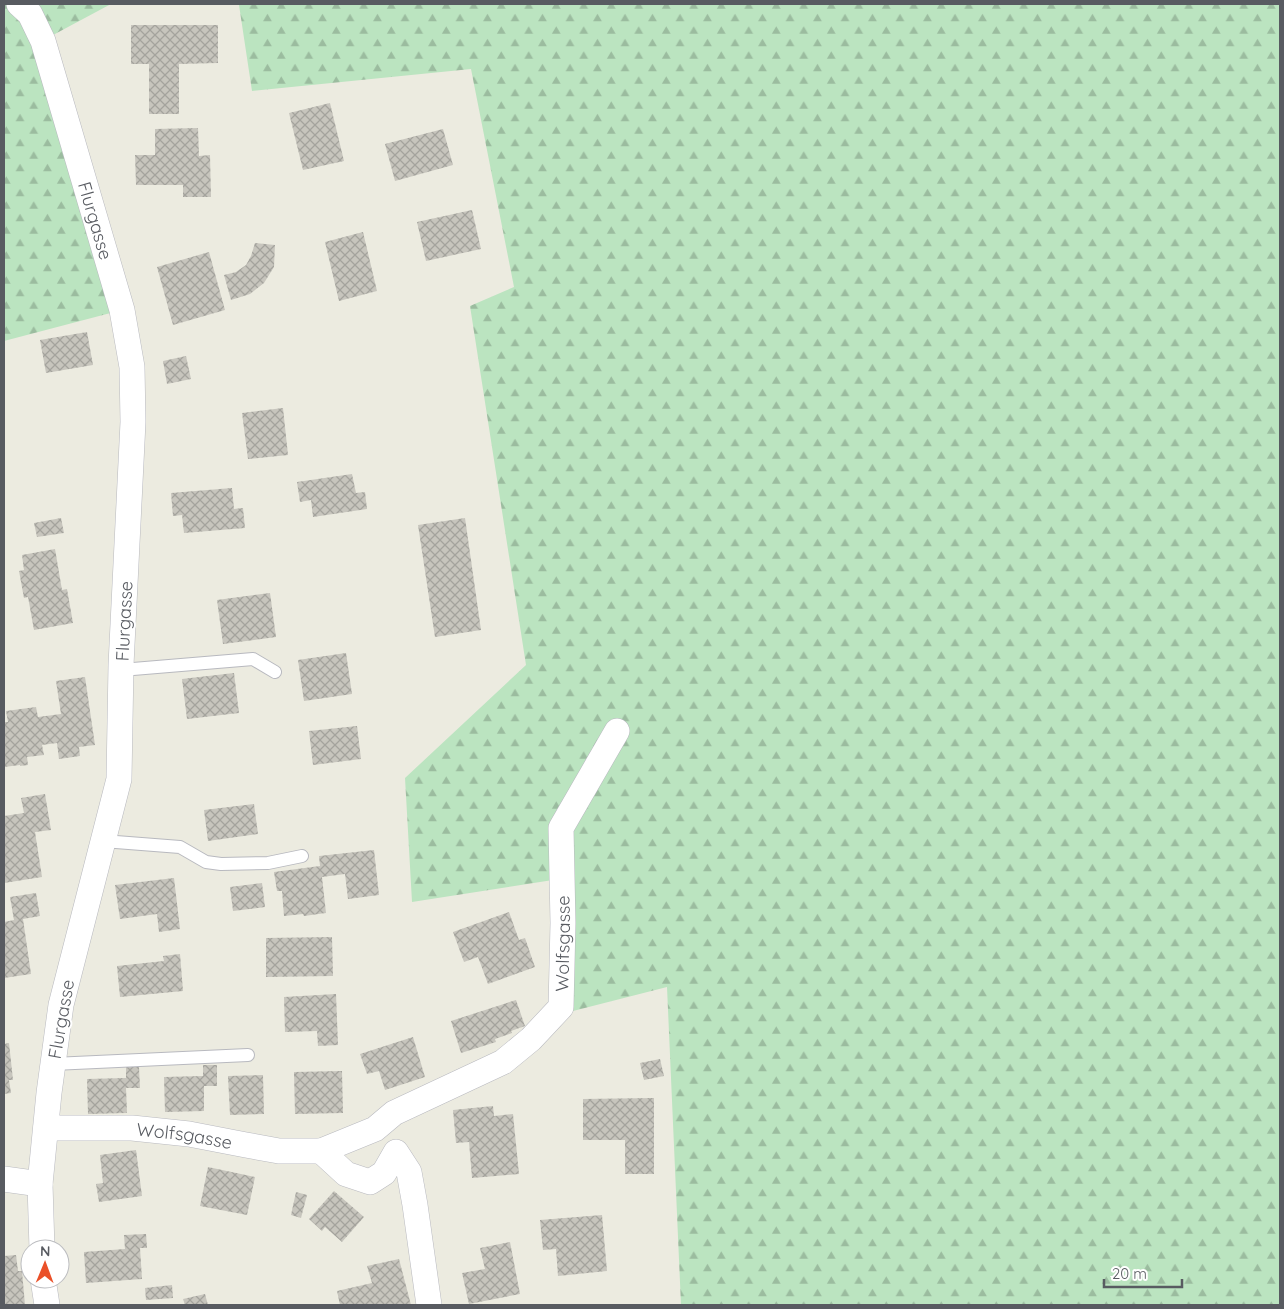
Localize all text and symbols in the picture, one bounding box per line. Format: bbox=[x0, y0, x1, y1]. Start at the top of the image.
street label: Flurgasse bbox=[73, 179, 118, 262]
street label: Flurgasse bbox=[110, 580, 138, 662]
street label: Wolfsgasse bbox=[550, 895, 575, 992]
street label: Flurgasse bbox=[43, 977, 79, 1061]
street label: Wolfsgasse bbox=[136, 1117, 234, 1154]
north arrow bbox=[20, 1239, 70, 1289]
text: N bbox=[40, 1242, 51, 1260]
scale bar bbox=[1104, 1256, 1182, 1288]
text: 20 m bbox=[1112, 1264, 1147, 1283]

